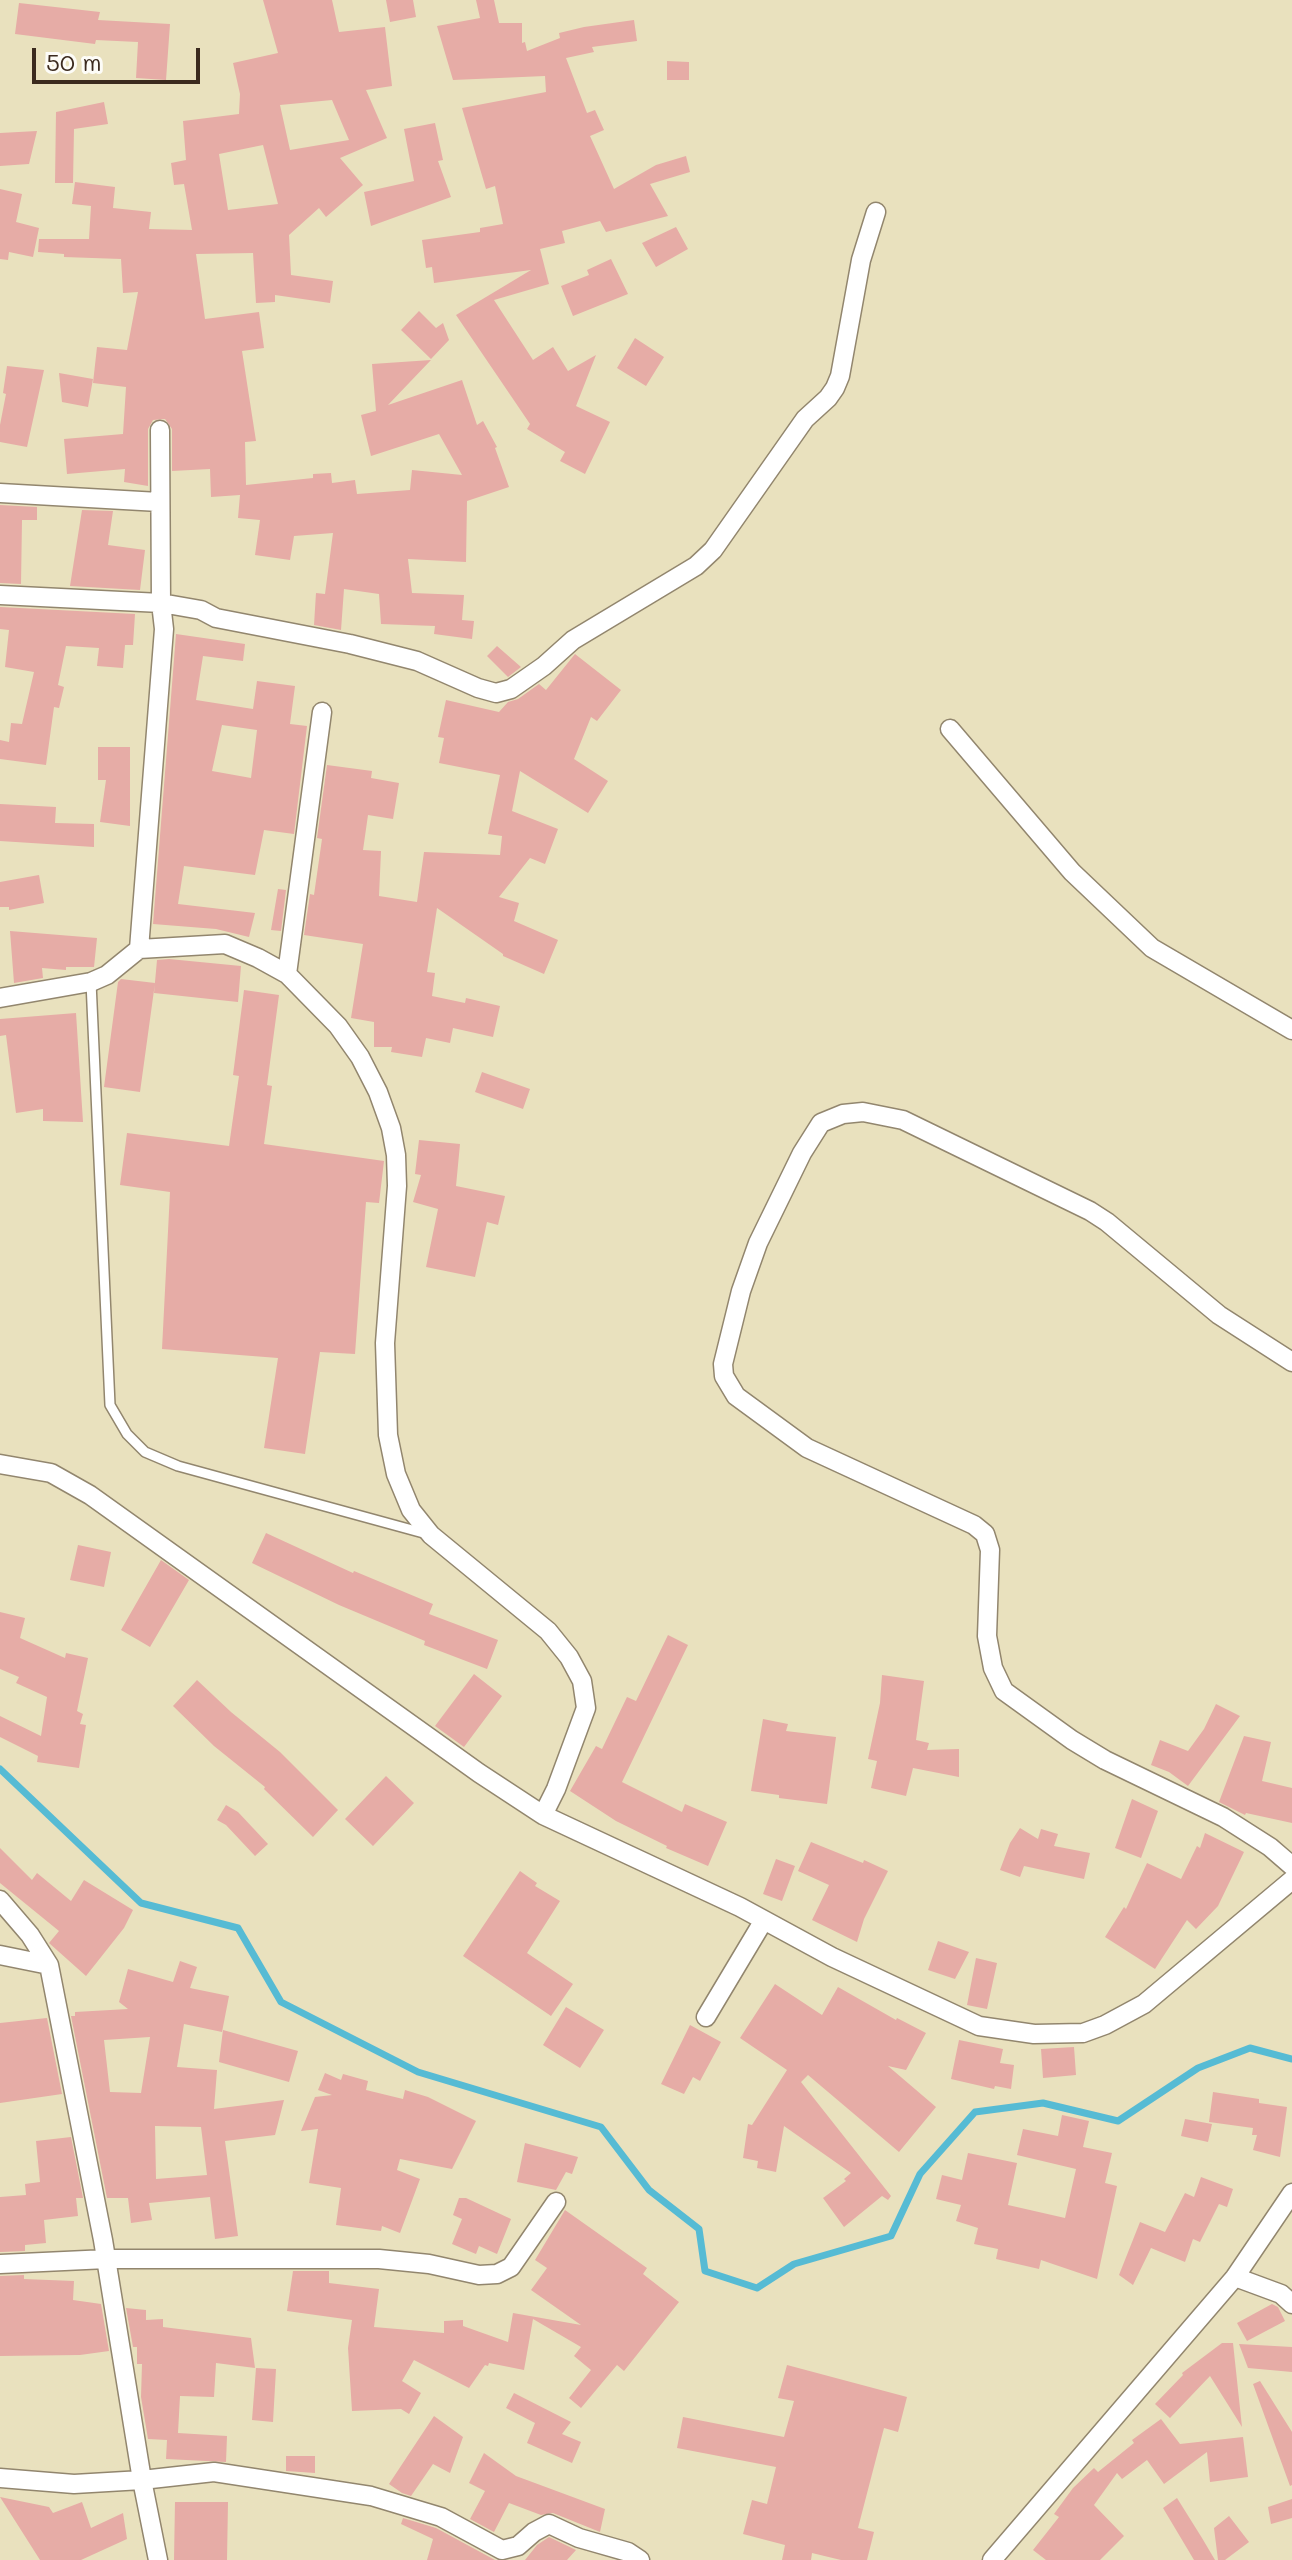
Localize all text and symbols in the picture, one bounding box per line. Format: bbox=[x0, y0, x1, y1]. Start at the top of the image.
scale bar bbox=[36, 32, 204, 82]
text: 50 m bbox=[46, 46, 102, 77]

